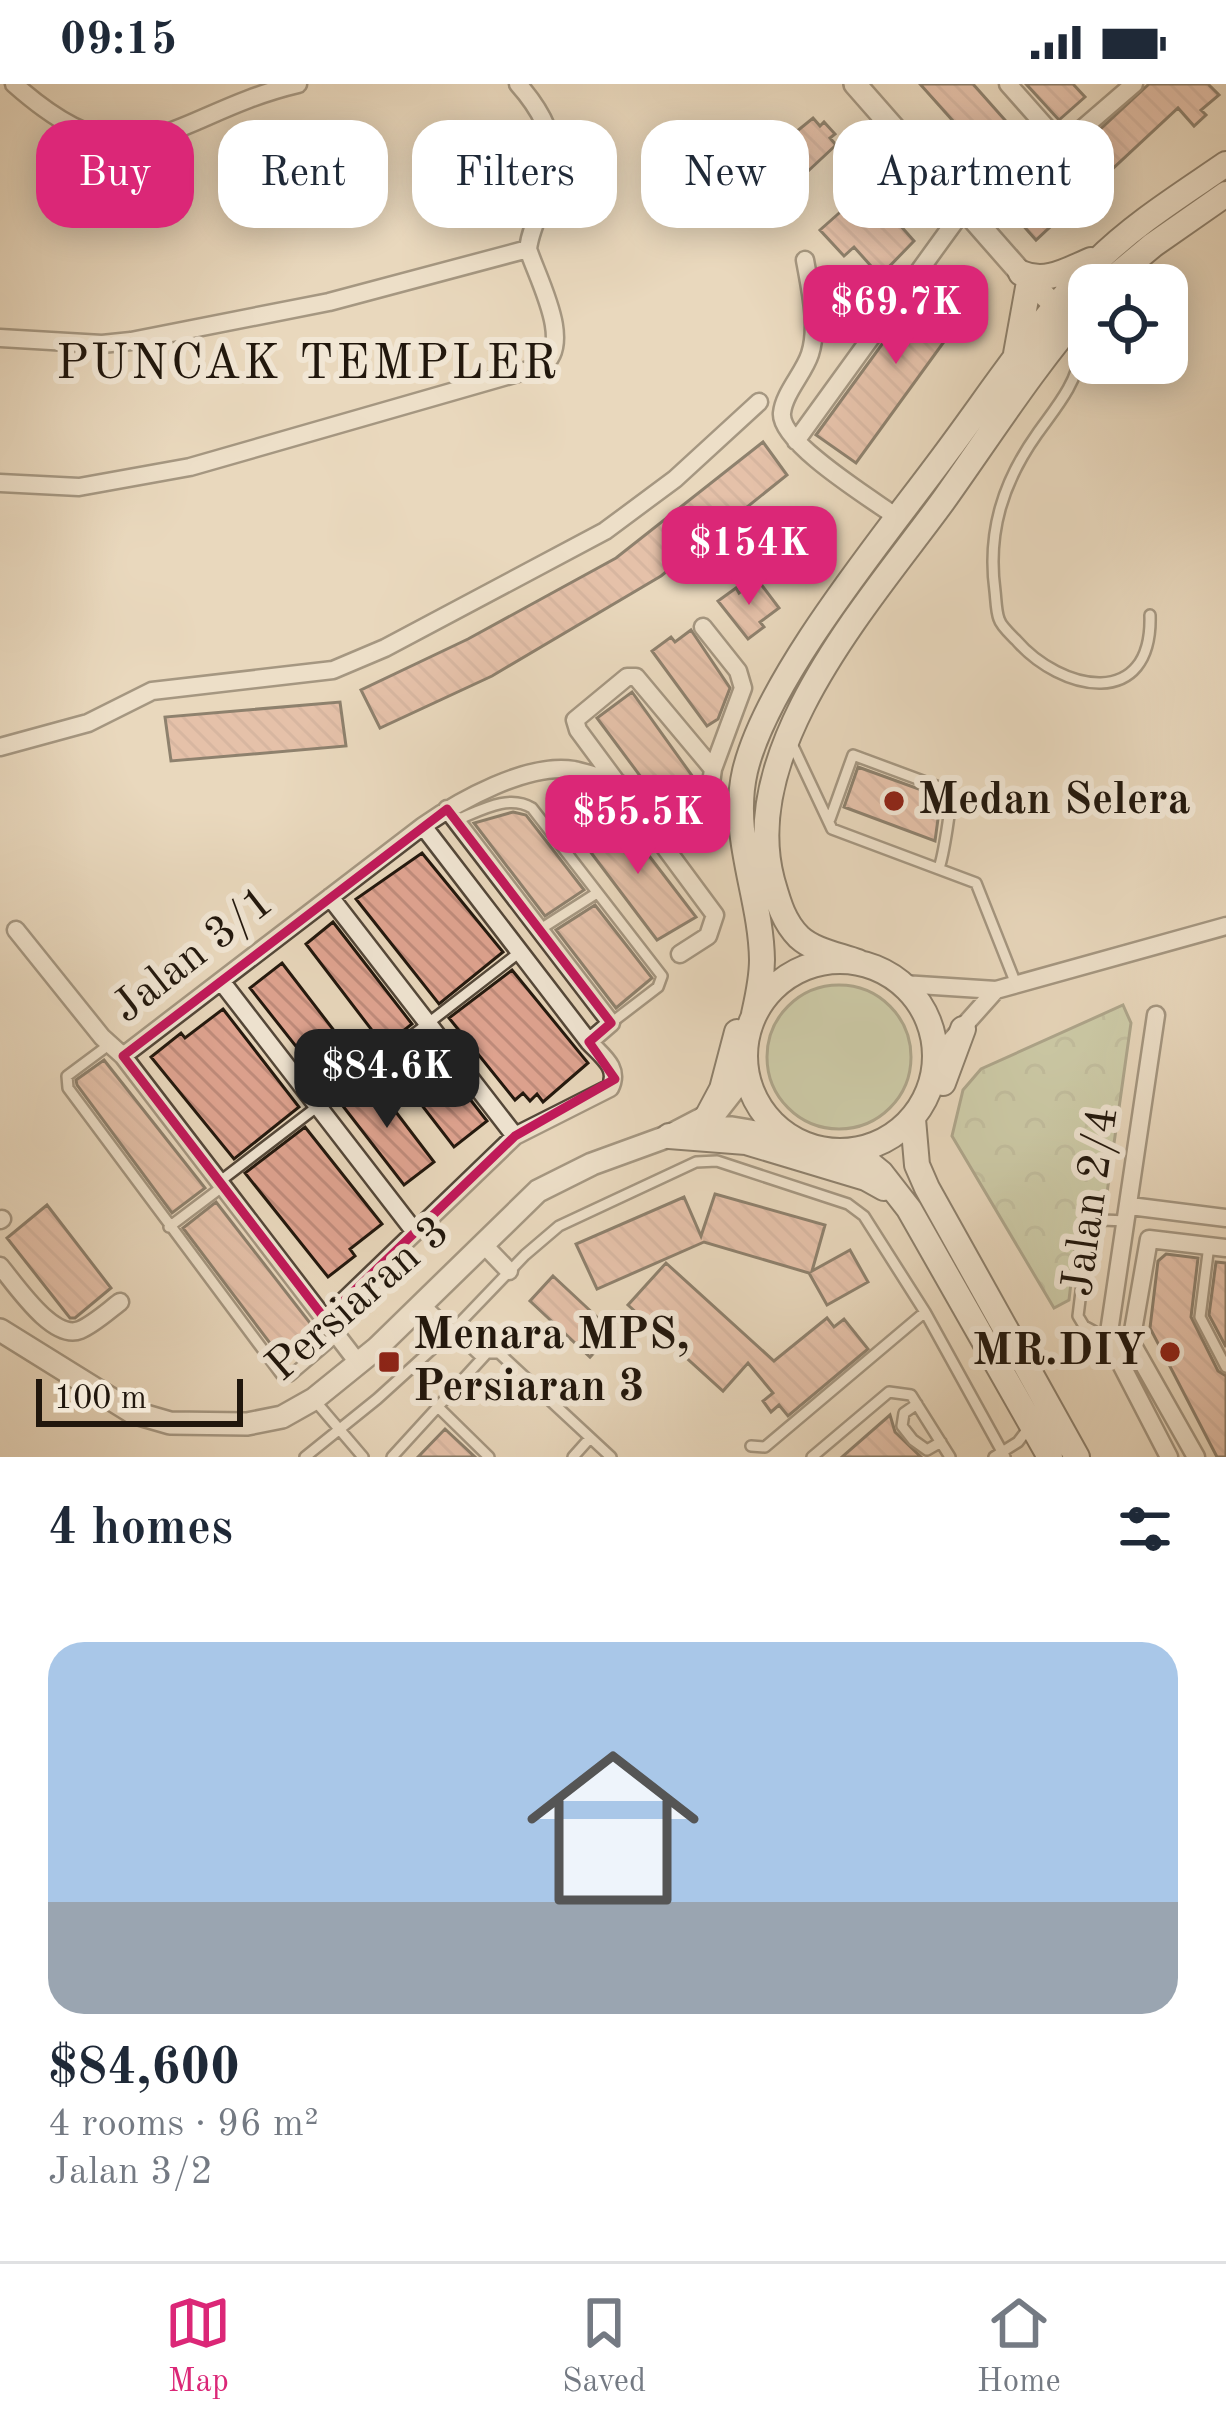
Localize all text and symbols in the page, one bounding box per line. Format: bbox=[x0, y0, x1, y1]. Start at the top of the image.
text: 09:15 bbox=[60, 19, 177, 64]
chip: Buy bbox=[36, 120, 194, 228]
chip: Rent bbox=[218, 120, 388, 228]
chip: Filters bbox=[412, 120, 617, 228]
chip: New bbox=[641, 120, 809, 228]
chip: Apartment bbox=[833, 120, 1114, 228]
map controls bbox=[1068, 264, 1188, 384]
button: locate bbox=[1068, 264, 1188, 384]
pin: $69.7K bbox=[798, 265, 994, 367]
text: $69.7K bbox=[830, 284, 962, 323]
district label: PUNCAK TEMPLER bbox=[56, 341, 560, 389]
pin: $154K bbox=[665, 506, 833, 608]
text: $154K bbox=[689, 525, 809, 564]
pin: $55.5K bbox=[540, 775, 736, 877]
place label: Medan Selera bbox=[918, 779, 1191, 824]
marker: Medan Selera bbox=[881, 788, 907, 814]
text: $55.5K bbox=[572, 794, 704, 833]
street label: Jalan 3/1 bbox=[105, 880, 283, 1032]
pin: $84.6K bbox=[289, 1029, 485, 1131]
text: $84.6K bbox=[321, 1048, 453, 1087]
street label: Jalan 2/4 bbox=[1056, 1105, 1128, 1299]
street label: Persiaran 3 bbox=[259, 1209, 459, 1391]
place label: Menara MPS, Persiaran 3 bbox=[413, 1314, 689, 1411]
place label: MR.DIY bbox=[972, 1330, 1146, 1375]
marker: MR.DIY bbox=[1157, 1339, 1183, 1365]
marker: Menara MPS, Persiaran 3 bbox=[376, 1349, 402, 1375]
scale bar bbox=[36, 1373, 243, 1426]
text: 100 m bbox=[54, 1383, 147, 1416]
icon: filters bbox=[1112, 1496, 1178, 1562]
text: 4 homes bbox=[48, 1504, 233, 1555]
icon: home bbox=[505, 1720, 721, 1936]
text: $84,600 bbox=[48, 2044, 240, 2095]
text: 4 rooms · 96 m² bbox=[48, 2105, 319, 2144]
text: Jalan 3/2 bbox=[48, 2153, 213, 2192]
tab: Map bbox=[165, 2290, 231, 2403]
tab: Saved bbox=[562, 2290, 646, 2403]
tab: Home bbox=[977, 2290, 1061, 2403]

